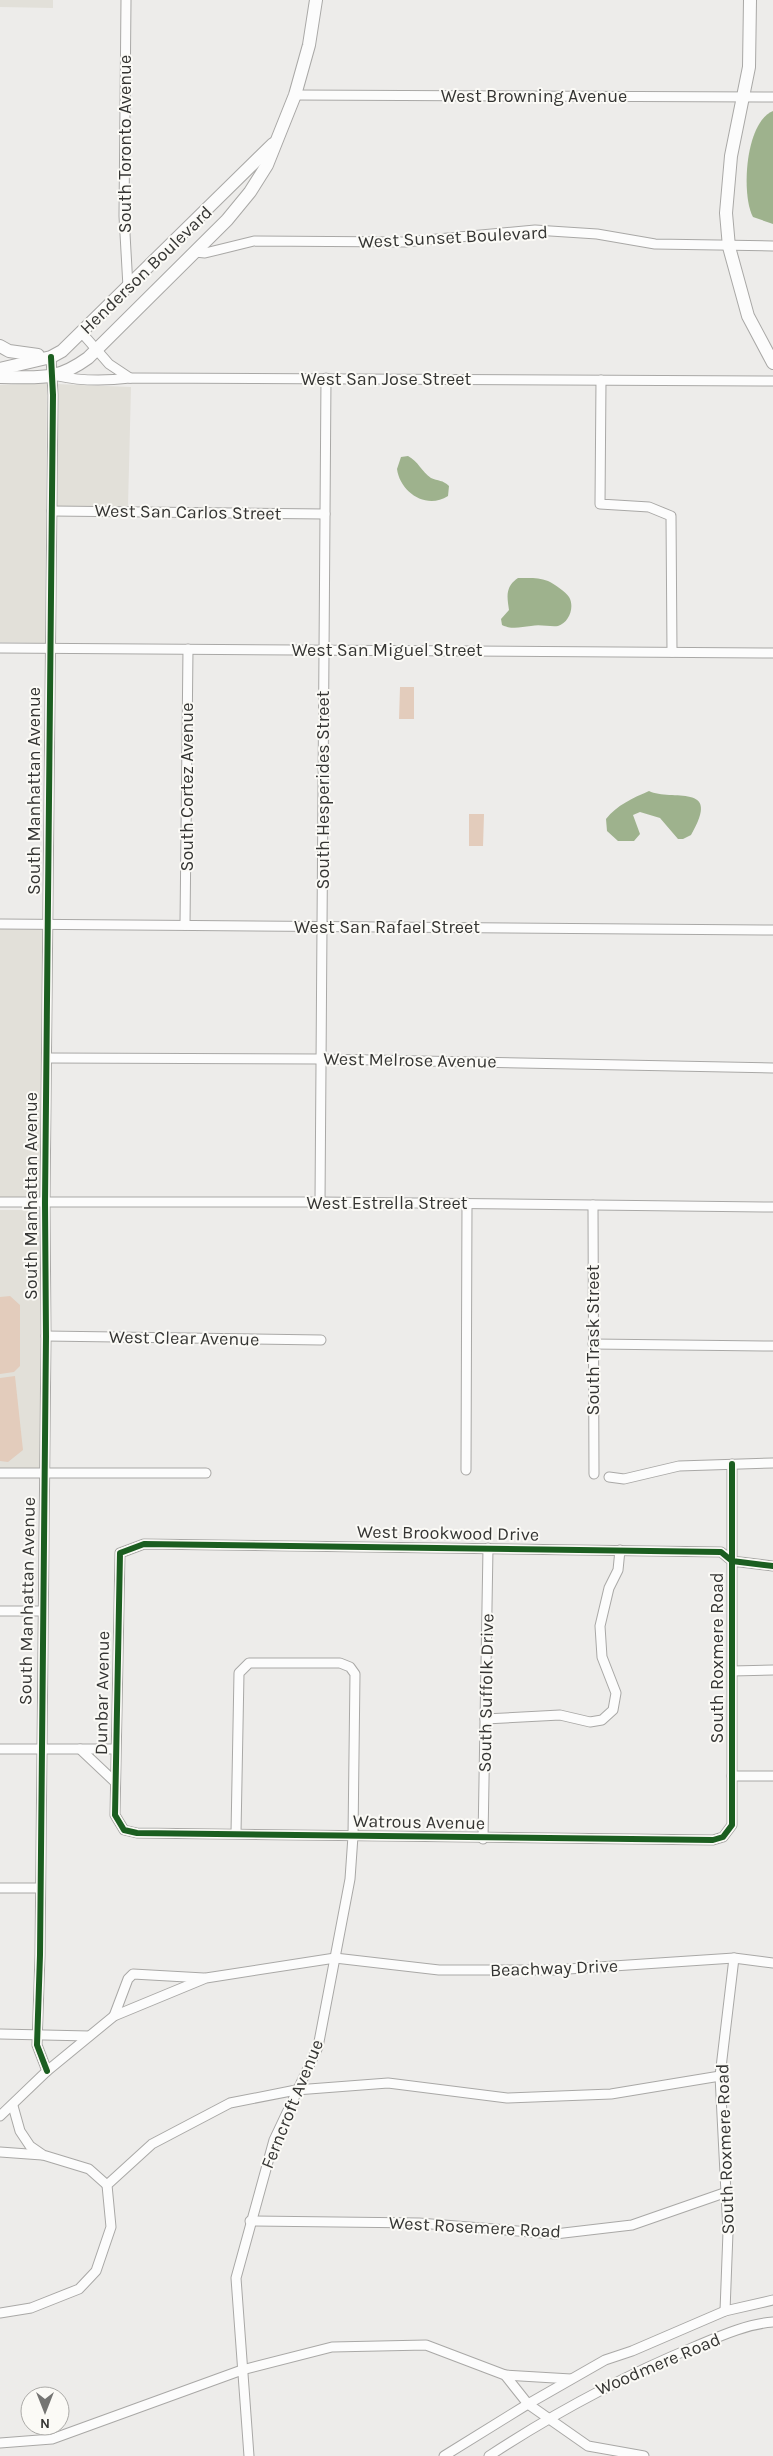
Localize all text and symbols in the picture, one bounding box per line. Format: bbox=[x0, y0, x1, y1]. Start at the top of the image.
street label: South Toronto Avenue bbox=[114, 55, 136, 233]
street label: West Browning Avenue bbox=[441, 85, 627, 107]
street label: Henderson Boulevard bbox=[75, 201, 217, 339]
street label: West Sunset Boulevard bbox=[358, 221, 548, 253]
street label: West San Jose Street bbox=[301, 368, 472, 390]
street label: West San Carlos Street bbox=[94, 499, 282, 525]
street label: West San Miguel Street bbox=[292, 639, 483, 661]
street label: South Manhattan Avenue bbox=[23, 687, 45, 895]
street label: South Hesperides Street bbox=[312, 690, 334, 889]
street label: South Cortez Avenue bbox=[176, 703, 198, 871]
street label: West San Rafael Street bbox=[294, 916, 480, 938]
street label: West Melrose Avenue bbox=[323, 1047, 497, 1073]
street label: South Manhattan Avenue bbox=[20, 1092, 42, 1300]
street label: West Estrella Street bbox=[306, 1192, 468, 1214]
street label: South Trask Street bbox=[582, 1264, 604, 1415]
street label: West Clear Avenue bbox=[109, 1326, 259, 1350]
street label: South Manhattan Avenue bbox=[14, 1497, 40, 1705]
street label: West Brookwood Drive bbox=[357, 1520, 539, 1546]
street label: South Roxmere Road bbox=[706, 1572, 728, 1744]
street label: South Suffolk Drive bbox=[474, 1613, 498, 1773]
street label: Dunbar Avenue bbox=[90, 1631, 114, 1755]
street label: Watrous Avenue bbox=[353, 1810, 485, 1834]
street label: Beachway Drive bbox=[490, 1955, 618, 1981]
street label: Ferncroft Avenue bbox=[256, 2036, 328, 2172]
street label: South Roxmere Road bbox=[711, 2063, 739, 2235]
street label: West Rosemere Road bbox=[388, 2212, 562, 2242]
street label: Woodmere Road bbox=[592, 2328, 724, 2400]
north arrow bbox=[20, 2386, 70, 2436]
text: N bbox=[40, 2415, 50, 2432]

